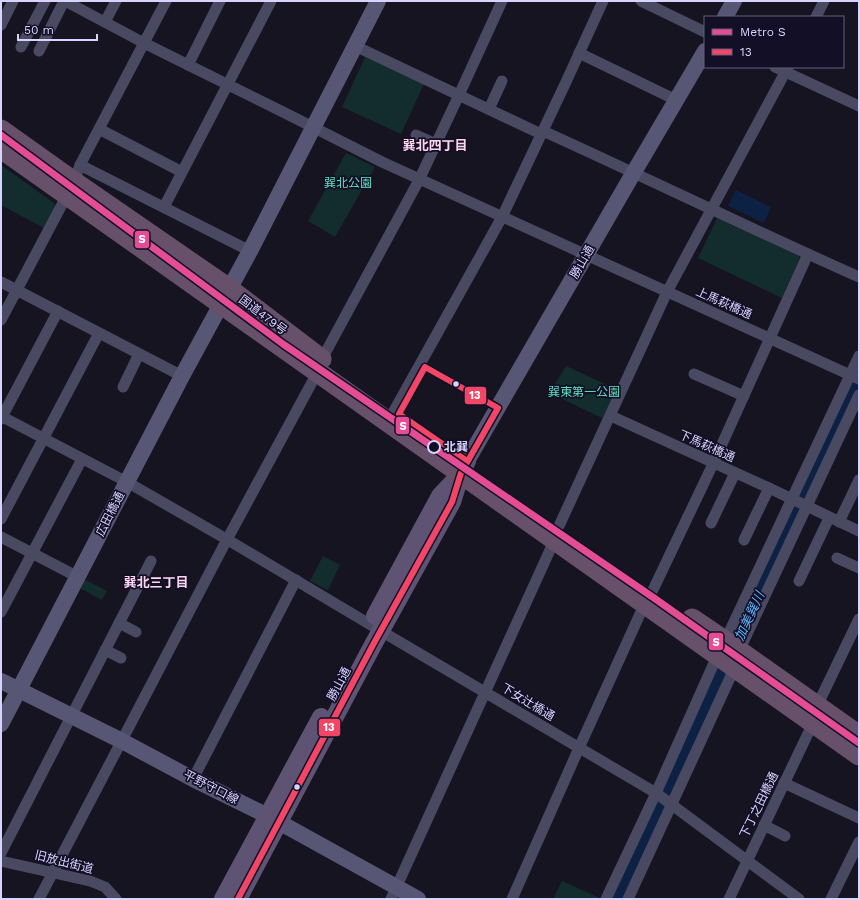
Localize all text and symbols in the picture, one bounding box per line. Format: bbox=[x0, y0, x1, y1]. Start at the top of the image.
scale bar bbox=[18, 16, 97, 42]
legend bbox=[704, 16, 844, 68]
text: 50 m bbox=[24, 23, 54, 37]
text: Metro S bbox=[740, 25, 786, 39]
text: 13 bbox=[740, 45, 752, 59]
district label: 巽北四丁目 bbox=[402, 138, 468, 153]
park label: 巽北公園 bbox=[324, 176, 372, 190]
line badge: S bbox=[134, 230, 150, 249]
text: S bbox=[138, 233, 146, 246]
street label: 勝山通 bbox=[567, 243, 597, 281]
street label: 上馬萩橋通 bbox=[694, 284, 754, 322]
street label: 国道479号 bbox=[236, 292, 290, 338]
unlabelled marker bbox=[451, 379, 461, 389]
park label: 巽東第一公園 bbox=[548, 385, 620, 399]
line badge: 13 bbox=[464, 386, 487, 405]
text: 13 bbox=[469, 389, 481, 402]
line badge: S bbox=[395, 416, 410, 435]
text: S bbox=[399, 420, 407, 433]
street label: 下馬萩橋通 bbox=[677, 427, 737, 465]
marker: 北巽 bbox=[427, 440, 441, 454]
place label: 北巽 bbox=[444, 440, 468, 454]
street label: 広田橋通 bbox=[93, 489, 127, 539]
district label: 巽北三丁目 bbox=[123, 575, 189, 590]
water label: 加美巽川 bbox=[732, 588, 768, 643]
line badge: S bbox=[708, 632, 724, 651]
text: S bbox=[712, 636, 720, 649]
street label: 勝山通 bbox=[324, 665, 354, 703]
street label: 下女辻橋通 bbox=[499, 681, 557, 723]
line badge: 13 bbox=[318, 718, 341, 737]
text: 13 bbox=[323, 721, 335, 734]
street label: 平野守口線 bbox=[181, 767, 241, 807]
street label: 下丁之田橋通 bbox=[737, 770, 781, 840]
unlabelled marker bbox=[292, 782, 302, 792]
street label: 旧放出街道 bbox=[33, 848, 95, 876]

